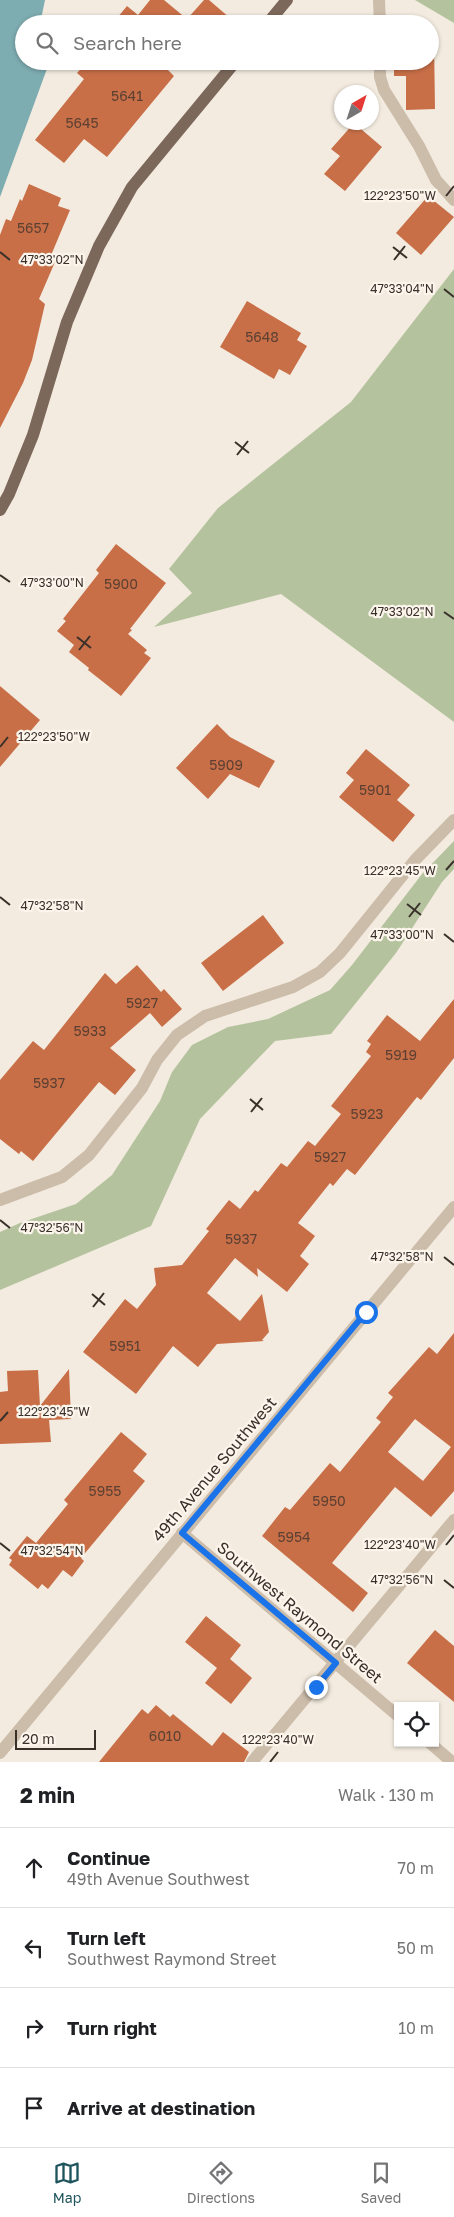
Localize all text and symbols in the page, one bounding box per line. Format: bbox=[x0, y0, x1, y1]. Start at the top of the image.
search box bbox=[15, 15, 439, 70]
icon: search bbox=[33, 29, 61, 57]
text: Search here bbox=[73, 31, 182, 54]
north arrow bbox=[334, 85, 379, 130]
house number: 5641 bbox=[111, 87, 143, 104]
house number: 5645 bbox=[65, 114, 99, 131]
text: 122°23'50"W bbox=[364, 188, 436, 203]
house number: 5657 bbox=[17, 219, 49, 236]
text: 47°33'02"N bbox=[20, 252, 84, 267]
text: 47°33'04"N bbox=[370, 281, 434, 296]
house number: 5648 bbox=[245, 328, 279, 345]
text: 47°33'00"N bbox=[20, 575, 84, 590]
house number: 5900 bbox=[104, 575, 138, 592]
text: 47°33'02"N bbox=[370, 604, 434, 619]
text: 122°23'50"W bbox=[18, 729, 90, 744]
house number: 5909 bbox=[209, 756, 243, 773]
house number: 5901 bbox=[359, 781, 391, 798]
text: 122°23'45"W bbox=[364, 863, 436, 878]
text: 47°32'58"N bbox=[20, 898, 84, 913]
text: 47°33'00"N bbox=[370, 927, 434, 942]
house number: 5927 bbox=[126, 994, 158, 1011]
house number: 5933 bbox=[74, 1022, 106, 1039]
house number: 5919 bbox=[385, 1046, 417, 1063]
house number: 5937 bbox=[33, 1074, 65, 1091]
house number: 5923 bbox=[351, 1105, 383, 1122]
house number: 5927 bbox=[314, 1148, 346, 1165]
text: 47°32'56"N bbox=[20, 1220, 84, 1235]
house number: 5937 bbox=[225, 1230, 257, 1247]
text: 47°32'58"N bbox=[370, 1249, 434, 1264]
route start bbox=[355, 1301, 378, 1324]
house number: 5951 bbox=[109, 1337, 141, 1354]
street label: 49th Avenue Southwest bbox=[148, 1393, 280, 1545]
text: 122°23'45"W bbox=[18, 1404, 90, 1419]
house number: 5955 bbox=[89, 1482, 121, 1499]
house number: 5950 bbox=[312, 1492, 346, 1509]
house number: 5954 bbox=[277, 1528, 311, 1545]
street label: Southwest Raymond Street bbox=[213, 1537, 387, 1687]
text: 122°23'40"W bbox=[364, 1537, 437, 1552]
text: 47°32'54"N bbox=[20, 1543, 84, 1558]
text: 47°32'56"N bbox=[370, 1572, 434, 1587]
route end bbox=[305, 1676, 328, 1699]
map controls bbox=[394, 1702, 439, 1747]
button: locate bbox=[394, 1702, 439, 1747]
scale bar bbox=[15, 1727, 96, 1750]
house number: 6010 bbox=[149, 1727, 181, 1744]
text: 20 m bbox=[22, 1730, 55, 1747]
text: 122°23'40"W bbox=[242, 1732, 315, 1747]
text: 2 min bbox=[20, 1782, 75, 1808]
text: Walk · 130 m bbox=[338, 1785, 434, 1805]
text: Continue bbox=[67, 1846, 150, 1869]
icon: ahead bbox=[20, 1854, 48, 1882]
text: 70 m bbox=[397, 1858, 434, 1878]
text: 49th Avenue Southwest bbox=[67, 1869, 250, 1889]
text: Turn left bbox=[67, 1926, 146, 1949]
icon: left bbox=[20, 1934, 48, 1962]
text: 50 m bbox=[397, 1938, 434, 1958]
text: Southwest Raymond Street bbox=[67, 1949, 277, 1969]
icon: right bbox=[20, 2014, 48, 2042]
text: Turn right bbox=[67, 2016, 157, 2039]
text: 10 m bbox=[398, 2018, 434, 2038]
icon: arrive bbox=[20, 2094, 48, 2122]
text: Arrive at destination bbox=[67, 2096, 255, 2119]
tab: Map bbox=[53, 2159, 81, 2206]
tab: Directions bbox=[187, 2159, 255, 2206]
tab: Saved bbox=[360, 2159, 401, 2206]

